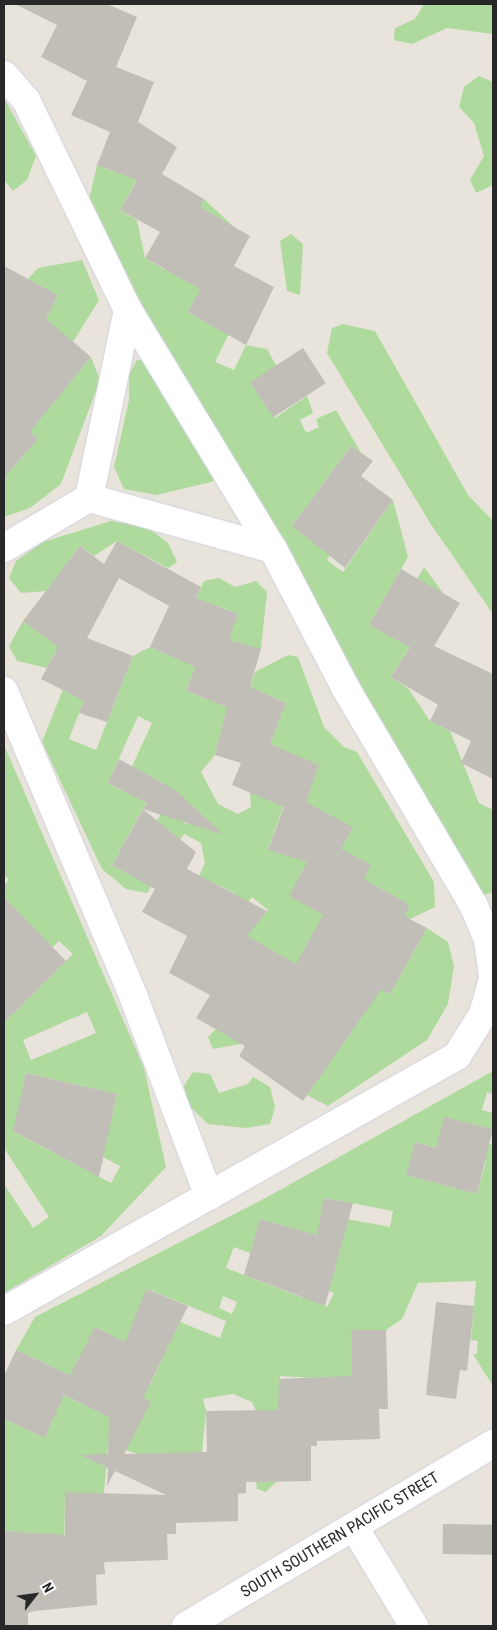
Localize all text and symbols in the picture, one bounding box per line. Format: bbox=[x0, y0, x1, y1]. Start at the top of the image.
street label: SOUTH SOUTHERN PACIFIC STREET bbox=[237, 1468, 443, 1602]
north arrow bbox=[10, 1570, 60, 1620]
text: N bbox=[39, 1580, 57, 1595]

